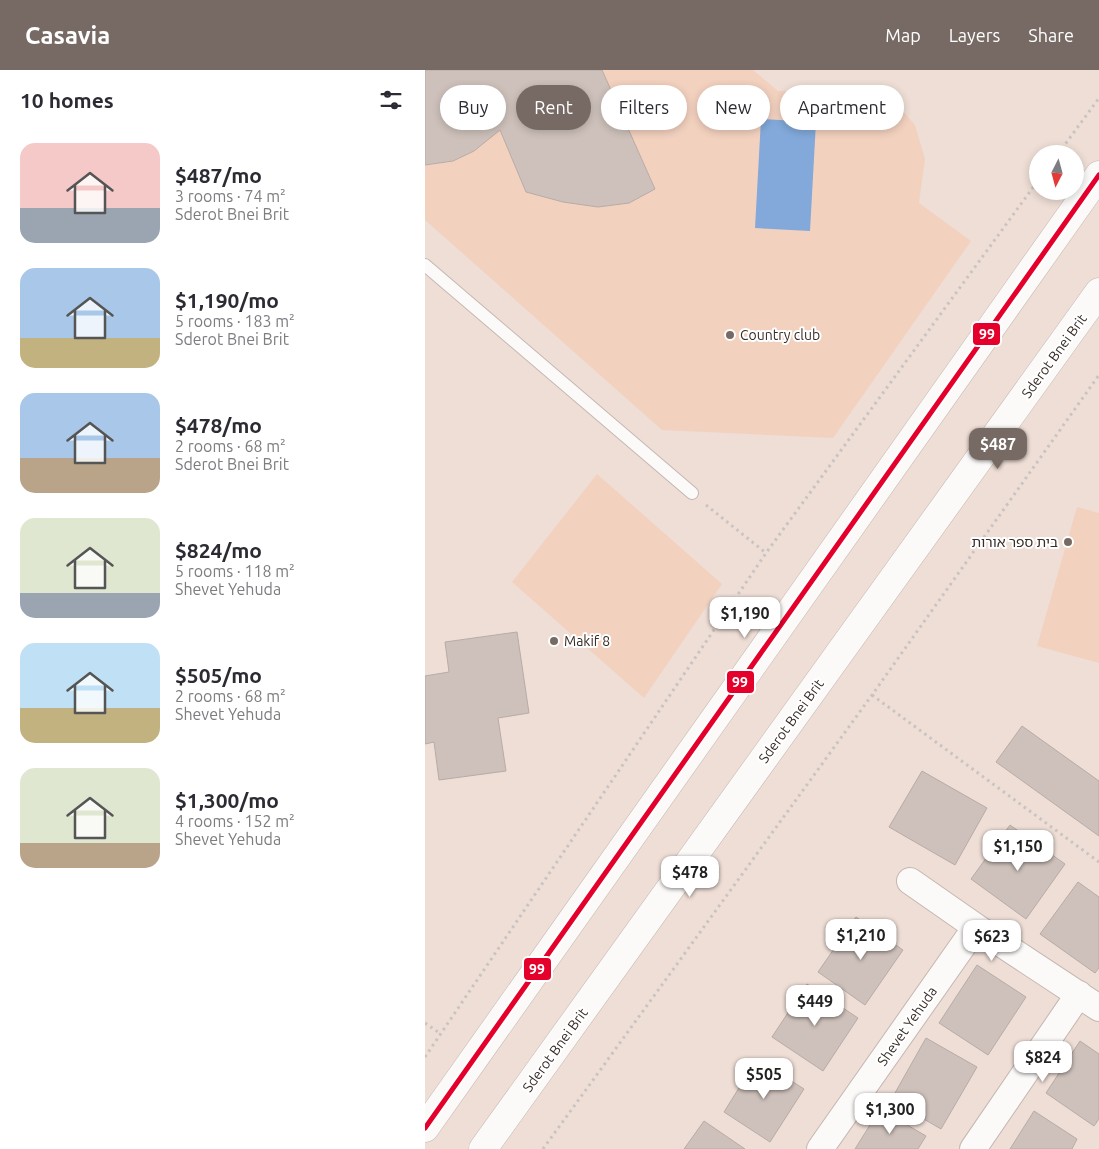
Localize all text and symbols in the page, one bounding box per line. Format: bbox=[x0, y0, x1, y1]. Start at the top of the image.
text: Casavia bbox=[25, 22, 110, 49]
text: Map bbox=[885, 25, 921, 45]
text: Layers bbox=[949, 25, 1000, 45]
text: Share bbox=[1028, 25, 1074, 45]
chip: Buy bbox=[440, 85, 506, 130]
chip: Rent bbox=[516, 85, 591, 130]
chip: Filters bbox=[601, 85, 687, 130]
chip: New bbox=[697, 85, 770, 130]
chip: Apartment bbox=[780, 85, 904, 130]
icon: filters bbox=[377, 86, 405, 114]
text: 10 homes bbox=[20, 88, 114, 112]
north arrow bbox=[1029, 145, 1084, 200]
map controls bbox=[1029, 145, 1084, 200]
icon: home bbox=[60, 163, 120, 223]
text: $487/mo bbox=[175, 163, 262, 187]
text: 3 rooms · 74 m² bbox=[175, 187, 286, 205]
text: Sderot Bnei Brit bbox=[175, 205, 289, 223]
icon: home bbox=[60, 288, 120, 348]
text: $1,190/mo bbox=[175, 288, 279, 312]
street label: Sderot Bnei Brit bbox=[1018, 311, 1090, 401]
text: 5 rooms · 183 m² bbox=[175, 312, 295, 330]
line badge: 99 bbox=[972, 322, 1001, 346]
text: 99 bbox=[979, 326, 995, 342]
place label: Country club bbox=[740, 327, 820, 343]
marker: Country club bbox=[724, 329, 736, 341]
text: Sderot Bnei Brit bbox=[175, 330, 289, 348]
icon: home bbox=[60, 413, 120, 473]
text: $478/mo bbox=[175, 413, 262, 437]
pin: $487 bbox=[968, 428, 1028, 470]
text: $487 bbox=[980, 435, 1016, 453]
text: 2 rooms · 68 m² bbox=[175, 437, 286, 455]
text: Sderot Bnei Brit bbox=[175, 455, 289, 473]
place label: בית ספר אורות bbox=[972, 534, 1058, 550]
marker: בית ספר אורות bbox=[1062, 536, 1074, 548]
icon: home bbox=[60, 538, 120, 598]
text: $824/mo bbox=[175, 538, 262, 562]
text: 5 rooms · 118 m² bbox=[175, 562, 295, 580]
text: Shevet Yehuda bbox=[175, 580, 281, 598]
pin: $1,190 bbox=[704, 596, 786, 639]
text: $1,190 bbox=[720, 604, 770, 622]
place label: Makif 8 bbox=[564, 633, 610, 649]
marker: Makif 8 bbox=[548, 635, 560, 647]
icon: home bbox=[60, 663, 120, 723]
text: $505/mo bbox=[175, 663, 262, 687]
line badge: 99 bbox=[726, 670, 755, 694]
text: 99 bbox=[732, 674, 748, 690]
street label: Sderot Bnei Brit bbox=[755, 676, 827, 766]
text: 2 rooms · 68 m² bbox=[175, 687, 286, 705]
text: Shevet Yehuda bbox=[175, 705, 281, 723]
icon: home bbox=[60, 788, 120, 848]
text: $1,300/mo bbox=[175, 788, 279, 812]
text: 4 rooms · 152 m² bbox=[175, 812, 295, 830]
text: Shevet Yehuda bbox=[175, 830, 281, 848]
pin: $1,150 bbox=[977, 830, 1059, 872]
text: $1,150 bbox=[993, 837, 1043, 855]
pin: $478 bbox=[660, 856, 720, 898]
text: $478 bbox=[672, 863, 708, 881]
pin: $1,210 bbox=[820, 918, 902, 961]
pin: $623 bbox=[962, 920, 1022, 962]
text: $1,210 bbox=[836, 926, 886, 944]
text: $623 bbox=[974, 927, 1010, 945]
line badge: 99 bbox=[523, 957, 552, 981]
text: 99 bbox=[529, 961, 545, 977]
street label: Shevet Yehuda bbox=[874, 983, 940, 1069]
pin: $449 bbox=[785, 984, 845, 1027]
text: $449 bbox=[797, 992, 833, 1010]
street label: Sderot Bnei Brit bbox=[519, 1005, 591, 1095]
pin: $824 bbox=[1013, 1040, 1073, 1083]
text: $824 bbox=[1025, 1048, 1061, 1066]
pin: $505 bbox=[734, 1058, 794, 1100]
text: $505 bbox=[746, 1065, 782, 1083]
pin: $1,300 bbox=[849, 1092, 931, 1135]
text: $1,300 bbox=[865, 1100, 915, 1118]

